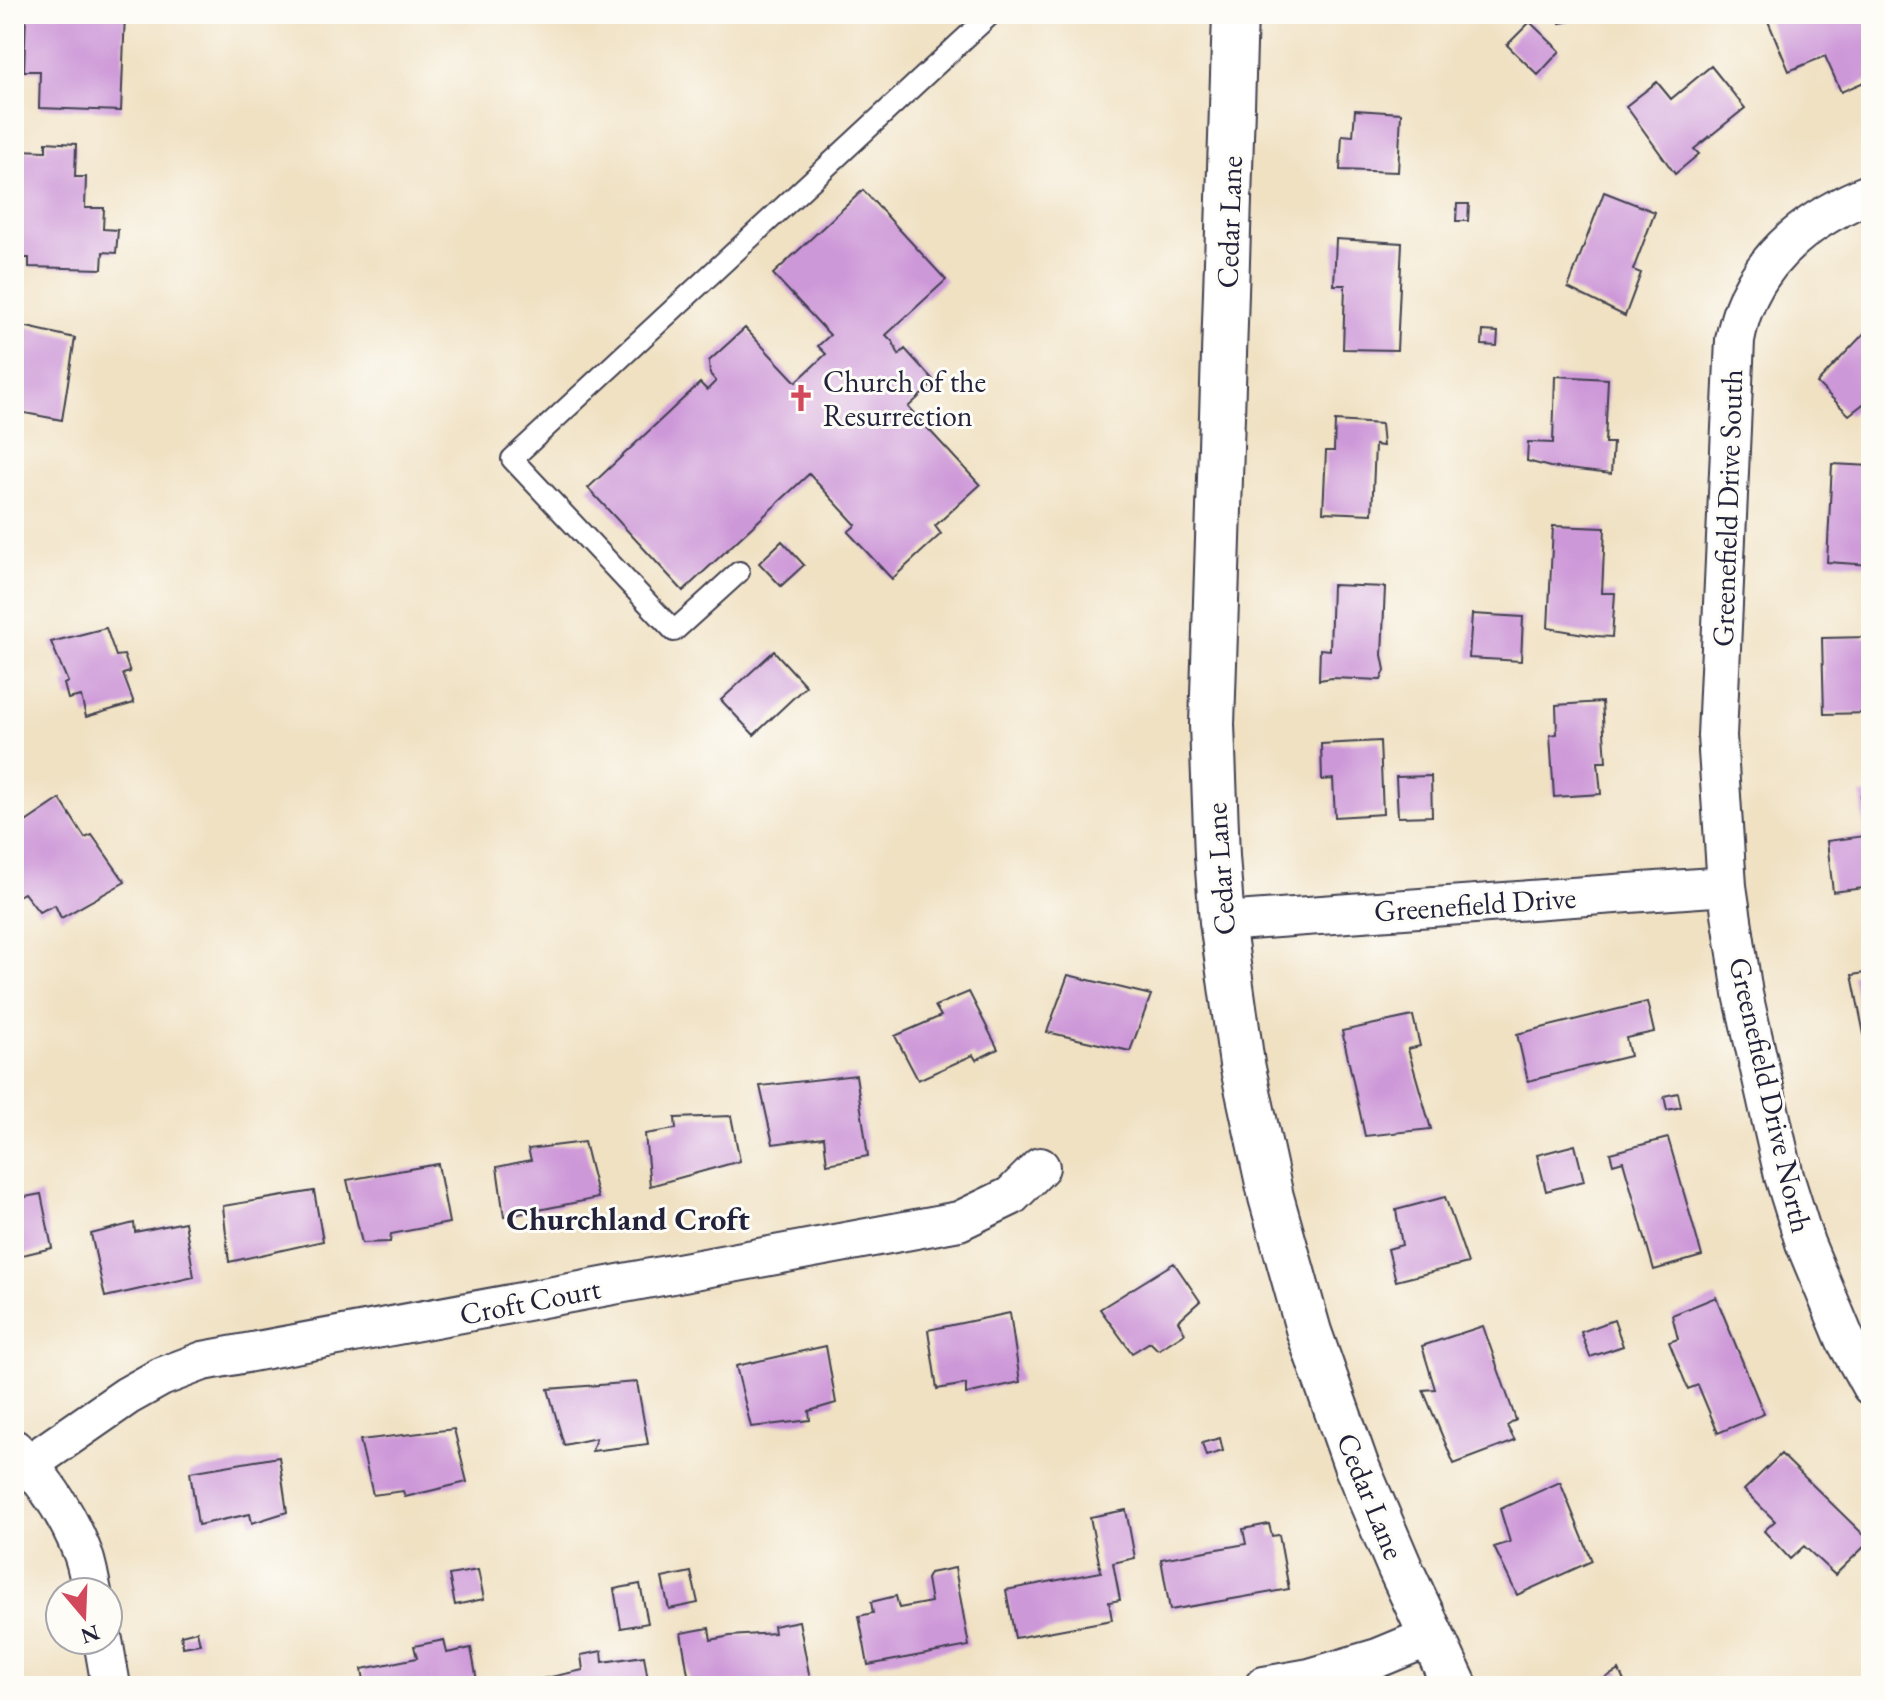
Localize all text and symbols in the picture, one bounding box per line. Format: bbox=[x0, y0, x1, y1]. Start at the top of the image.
street label: Cedar Lane bbox=[1207, 155, 1251, 289]
place label: Church of the Resurrection bbox=[823, 362, 986, 435]
street label: Greenefield Drive South bbox=[1703, 369, 1751, 647]
church icon: Church of the Resurrection bbox=[786, 383, 816, 413]
street label: Cedar Lane bbox=[1196, 801, 1244, 937]
street label: Greenefield Drive bbox=[1373, 877, 1577, 931]
street label: Greenefield Drive North bbox=[1720, 953, 1822, 1237]
district label: Churchland Croft bbox=[506, 1198, 750, 1240]
street label: Croft Court bbox=[456, 1268, 604, 1334]
street label: Cedar Lane bbox=[1328, 1427, 1414, 1565]
north arrow bbox=[44, 1576, 124, 1656]
text: N bbox=[77, 1618, 103, 1651]

